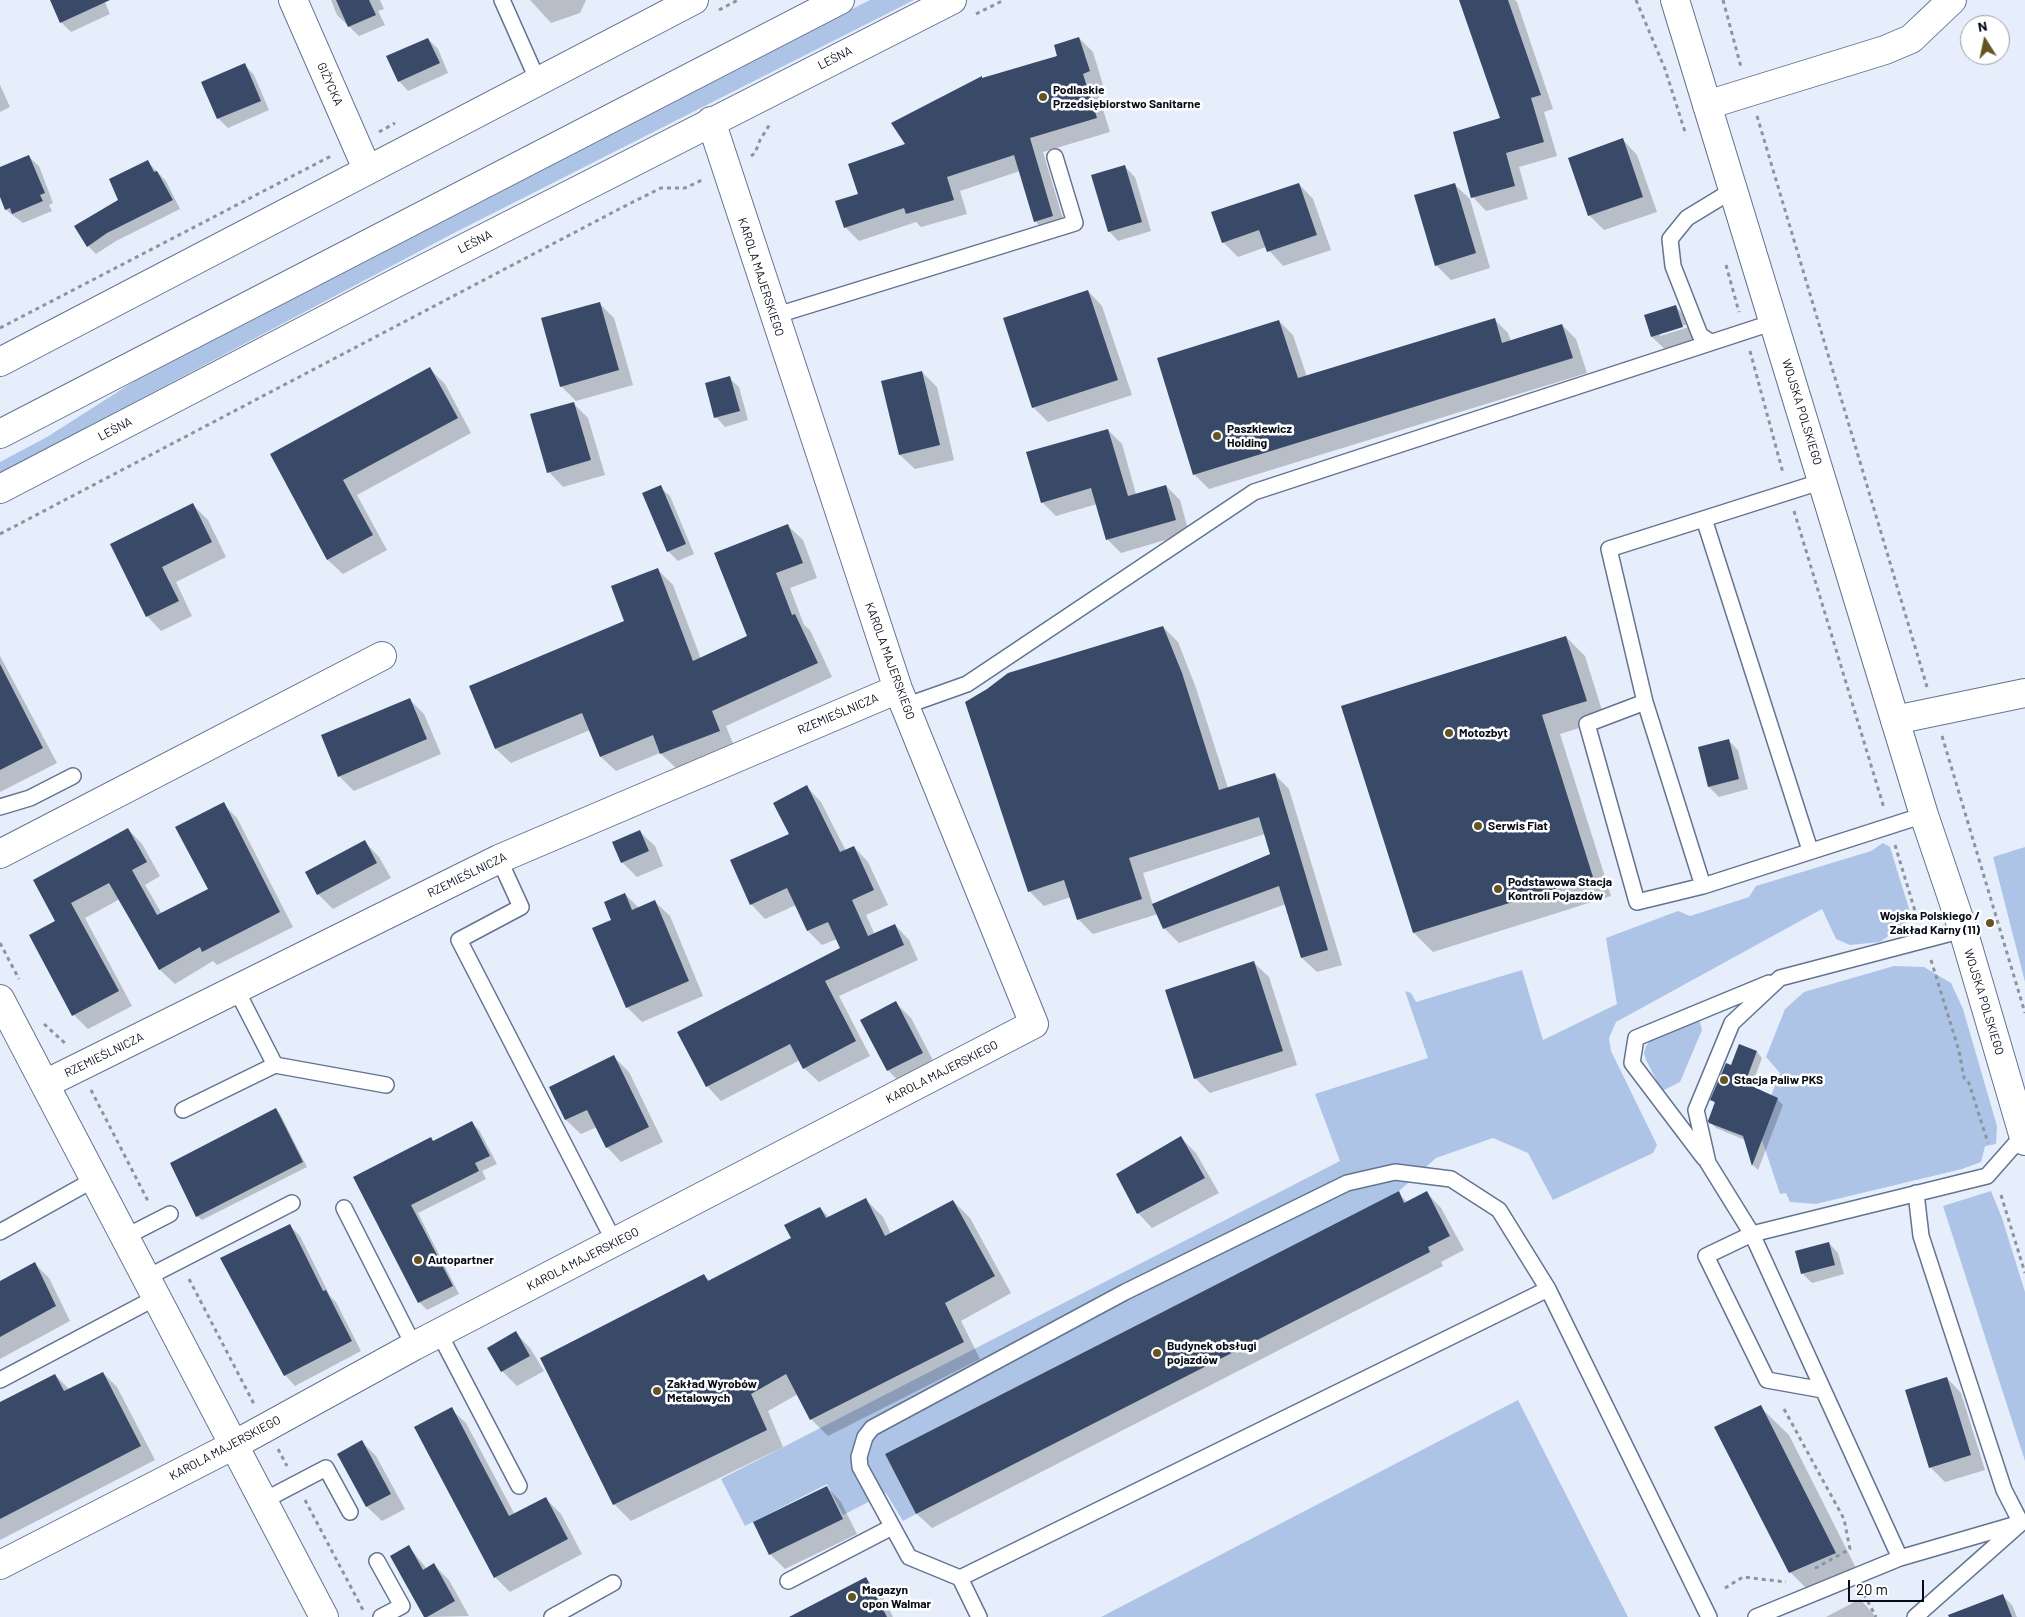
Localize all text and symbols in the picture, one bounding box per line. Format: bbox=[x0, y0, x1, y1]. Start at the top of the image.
north arrow bbox=[1960, 15, 2010, 65]
text: N bbox=[1976, 17, 1989, 35]
street label: LEŚNA bbox=[815, 43, 855, 73]
street label: GIŻYCKA bbox=[314, 60, 346, 108]
place label: Podlaskie Przedsiębiorstwo Sanitarne bbox=[1053, 83, 1201, 111]
marker: Podlaskie Przedsiębiorstwo Sanitarne bbox=[1037, 91, 1049, 103]
street label: KAROLA MAJERSKIEGO bbox=[735, 216, 787, 338]
street label: LEŚNA bbox=[455, 227, 495, 257]
street label: WOJSKA POLSKIEGO bbox=[1779, 357, 1825, 467]
street label: LEŚNA bbox=[96, 414, 134, 444]
place label: Paszkiewicz Holding bbox=[1227, 422, 1292, 450]
marker: Paszkiewicz Holding bbox=[1211, 430, 1223, 442]
street label: KAROLA MAJERSKIEGO bbox=[862, 600, 918, 722]
street label: RZEMIEŚLNICZA bbox=[795, 691, 881, 737]
place label: Motozbyt bbox=[1459, 726, 1508, 740]
marker: Motozbyt bbox=[1443, 727, 1455, 739]
place label: Serwis Fiat bbox=[1488, 819, 1548, 833]
marker: Serwis Fiat bbox=[1472, 820, 1484, 832]
street label: RZEMIEŚLNICZA bbox=[425, 850, 509, 900]
place label: Podstawowa Stacja Kontroli Pojazdów bbox=[1508, 875, 1612, 903]
marker: Podstawowa Stacja Kontroli Pojazdów bbox=[1492, 883, 1504, 895]
place label: Wojska Polskiego / Zakład Karny (11) bbox=[1880, 909, 1980, 937]
marker: Wojska Polskiego / Zakład Karny (11) bbox=[1984, 917, 1996, 929]
street label: WOJSKA POLSKIEGO bbox=[1961, 947, 2007, 1057]
street label: RZEMIEŚLNICZA bbox=[62, 1030, 146, 1080]
street label: KAROLA MAJERSKIEGO bbox=[884, 1037, 1000, 1107]
place label: Stacja Paliw PKS bbox=[1734, 1073, 1823, 1087]
marker: Stacja Paliw PKS bbox=[1718, 1074, 1730, 1086]
street label: KAROLA MAJERSKIEGO bbox=[525, 1224, 641, 1294]
place label: Autopartner bbox=[428, 1253, 494, 1267]
marker: Autopartner bbox=[412, 1254, 424, 1266]
place label: Budynek obsługi pojazdów bbox=[1167, 1339, 1257, 1367]
marker: Budynek obsługi pojazdów bbox=[1151, 1347, 1163, 1359]
place label: Zakład Wyrobów Metalowych bbox=[667, 1377, 757, 1405]
marker: Zakład Wyrobów Metalowych bbox=[651, 1385, 663, 1397]
street label: KAROLA MAJERSKIEGO bbox=[167, 1413, 283, 1483]
scale bar bbox=[1850, 1570, 1926, 1602]
text: 20 m bbox=[1856, 1580, 1888, 1598]
place label: Magazyn opon Walmar bbox=[862, 1583, 931, 1611]
marker: Magazyn opon Walmar bbox=[846, 1591, 858, 1603]

